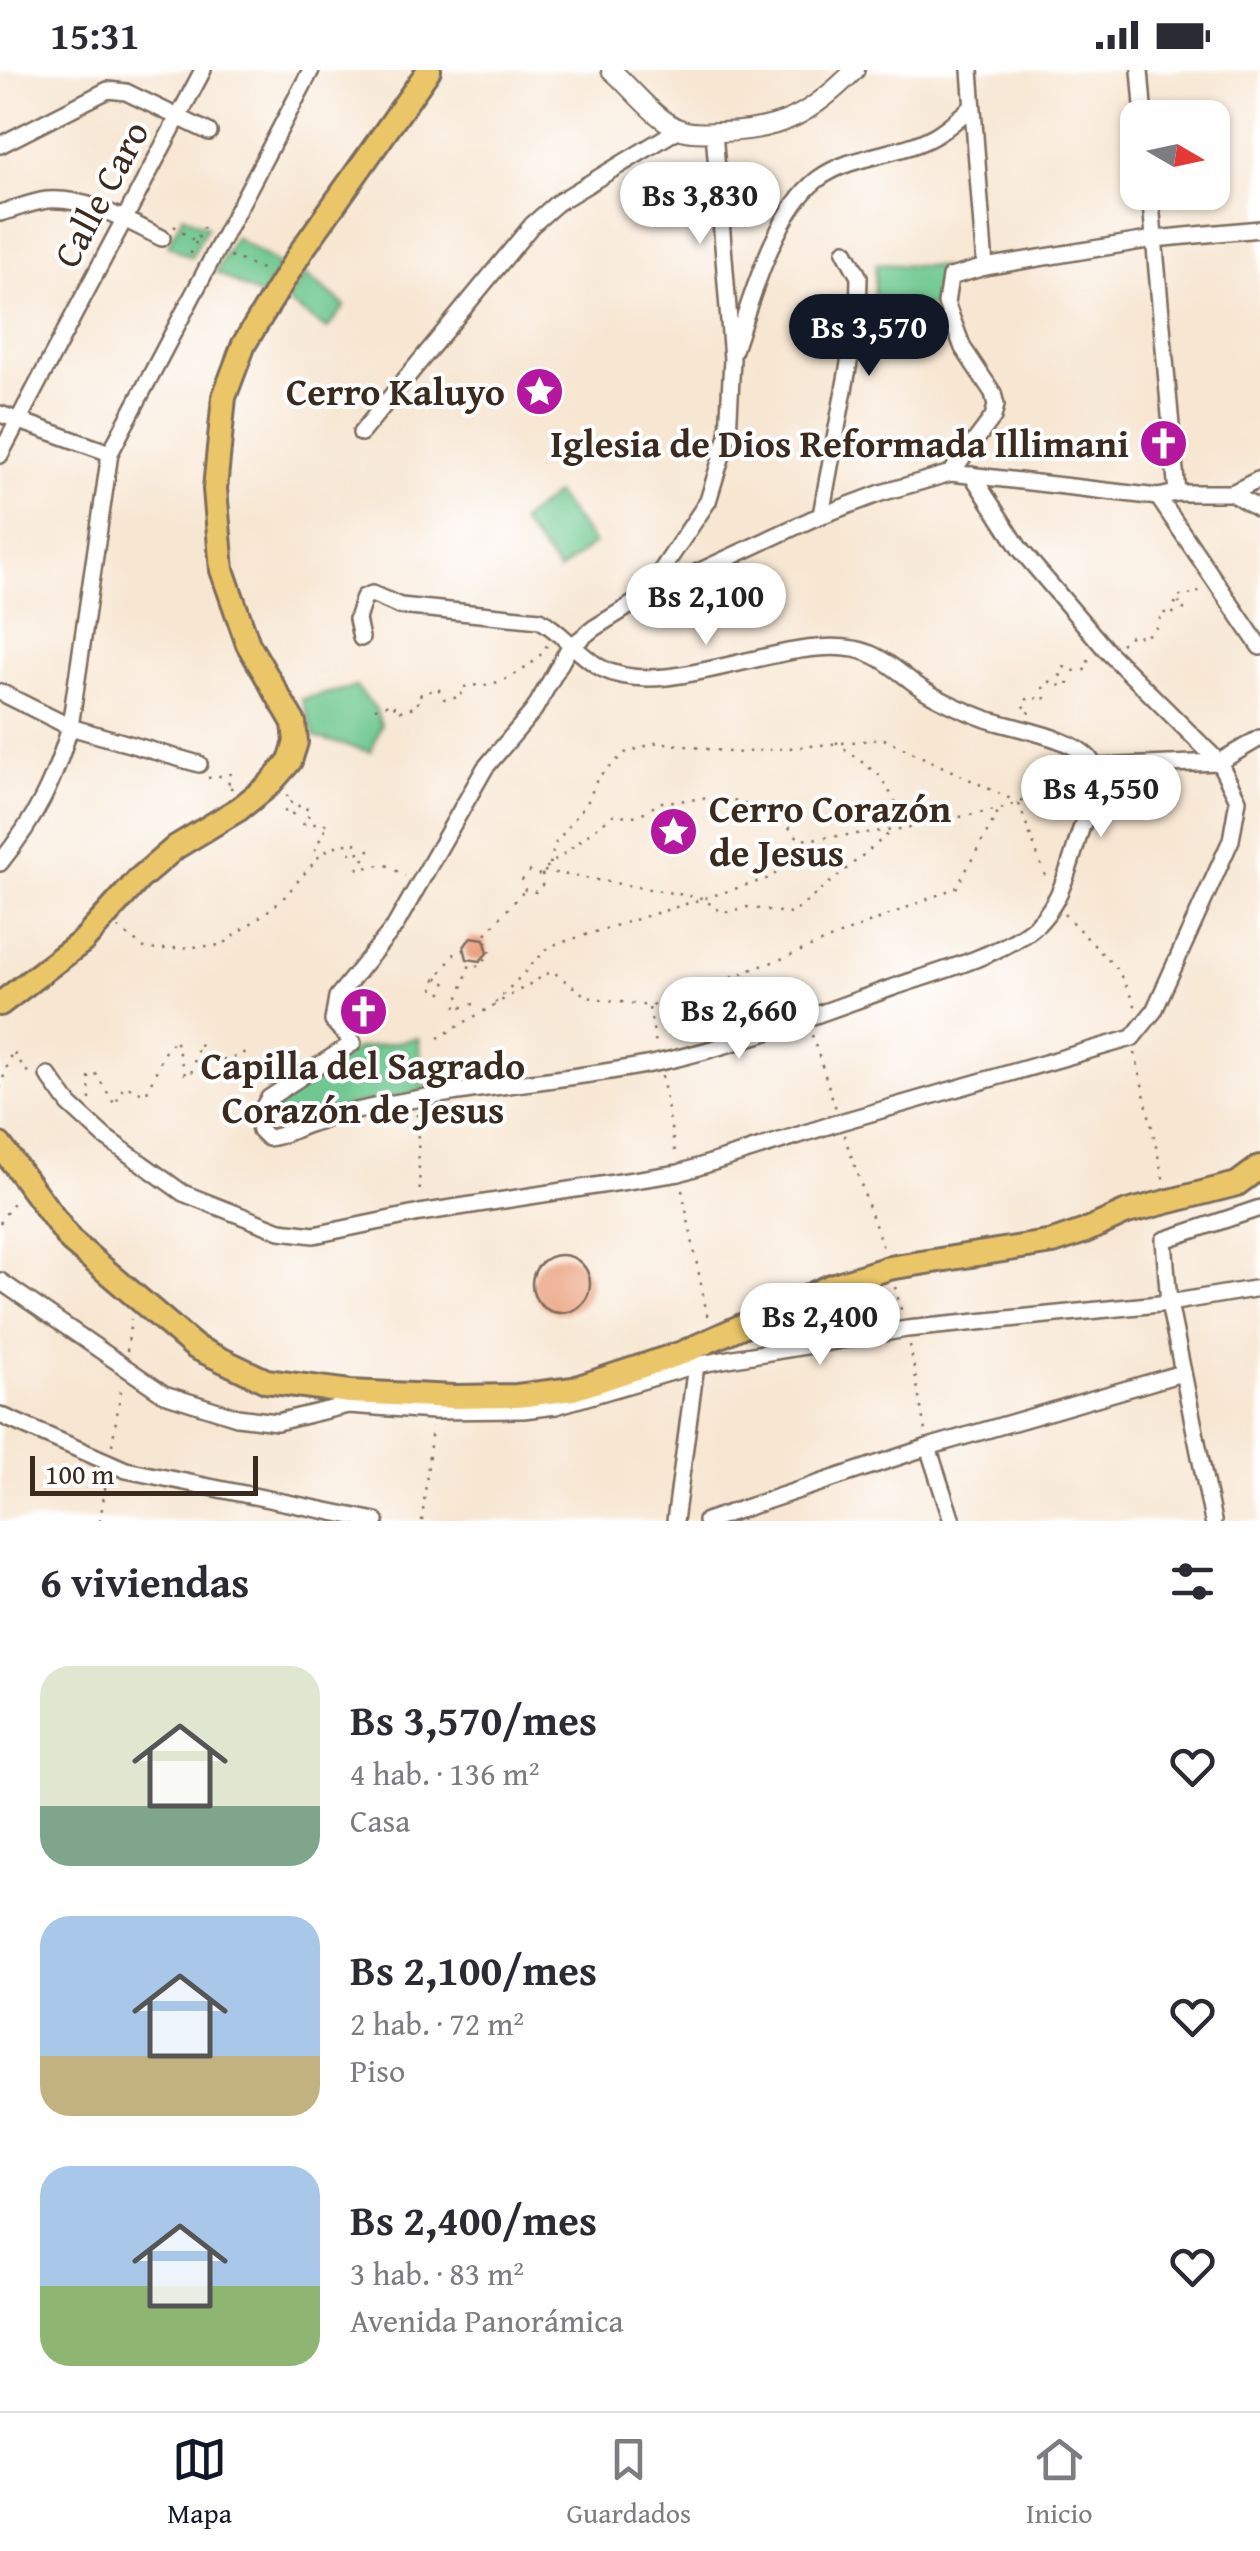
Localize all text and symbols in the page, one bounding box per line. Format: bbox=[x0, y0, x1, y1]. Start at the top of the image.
text: 15:31 bbox=[50, 7, 140, 63]
north arrow bbox=[1120, 100, 1230, 210]
map controls bbox=[1120, 100, 1230, 210]
street label: Calle Caro bbox=[38, 110, 162, 277]
pin: Bs 3,830 bbox=[597, 162, 803, 247]
text: Bs 3,830 bbox=[642, 171, 758, 218]
pin: Bs 3,570 bbox=[766, 294, 972, 379]
text: Bs 3,570 bbox=[811, 303, 927, 350]
place label: Cerro Kaluyo bbox=[286, 363, 505, 419]
place icon: Cerro Kaluyo bbox=[514, 366, 566, 418]
place label: Iglesia de Dios Reformada Illimani bbox=[550, 415, 1129, 471]
church icon: Iglesia de Dios Reformada Illimani bbox=[1138, 418, 1190, 470]
pin: Bs 2,100 bbox=[603, 563, 809, 648]
text: Bs 2,100 bbox=[648, 572, 764, 619]
pin: Bs 4,550 bbox=[998, 755, 1204, 840]
text: Bs 4,550 bbox=[1043, 764, 1159, 811]
place label: Cerro Corazón de Jesus bbox=[709, 780, 952, 880]
place icon: Cerro Corazón de Jesus bbox=[648, 805, 700, 857]
pin: Bs 2,660 bbox=[636, 977, 842, 1062]
church icon: Capilla del Sagrado Corazón de Jesus bbox=[337, 986, 389, 1038]
text: Bs 2,660 bbox=[681, 986, 797, 1033]
place label: Capilla del Sagrado Corazón de Jesus bbox=[201, 1037, 525, 1137]
pin: Bs 2,400 bbox=[717, 1283, 923, 1368]
text: Bs 2,400 bbox=[762, 1292, 878, 1339]
scale bar bbox=[30, 1451, 258, 1496]
text: 100 m bbox=[45, 1453, 114, 1494]
text: 6 viviendas bbox=[40, 1551, 249, 1612]
icon: filters bbox=[1165, 1554, 1220, 1609]
text: Bs 3,570/mes bbox=[350, 1689, 597, 1750]
icon: home bbox=[120, 1706, 240, 1826]
icon: heart bbox=[1165, 1739, 1220, 1794]
text: 4 hab. · 136 m² bbox=[350, 1750, 539, 1797]
text: Casa bbox=[350, 1797, 410, 1844]
text: Bs 2,100/mes bbox=[350, 1939, 597, 2000]
icon: home bbox=[120, 1956, 240, 2076]
icon: heart bbox=[1165, 1989, 1220, 2044]
text: 2 hab. · 72 m² bbox=[350, 2000, 524, 2047]
text: Piso bbox=[350, 2047, 405, 2094]
text: Bs 2,400/mes bbox=[350, 2189, 597, 2250]
icon: home bbox=[120, 2206, 240, 2326]
icon: heart bbox=[1165, 2239, 1220, 2294]
text: 3 hab. · 83 m² bbox=[350, 2250, 524, 2297]
text: Avenida Panorámica bbox=[350, 2297, 624, 2344]
tab: Mapa bbox=[167, 2432, 232, 2533]
tab: Guardados bbox=[567, 2432, 691, 2533]
tab: Inicio bbox=[1026, 2432, 1093, 2533]

